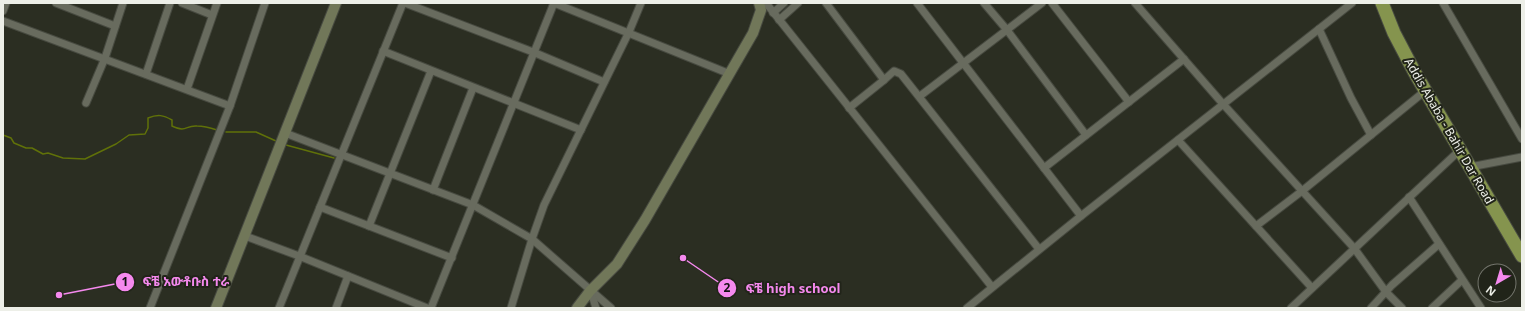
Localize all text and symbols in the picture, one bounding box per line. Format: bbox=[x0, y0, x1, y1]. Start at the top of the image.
street label: Addis Ababa - Bahir Dar Road bbox=[1401, 55, 1498, 207]
north arrow bbox=[1477, 263, 1517, 303]
callout: ፍቼ አውቶቡስ ተራ bbox=[115, 269, 238, 294]
text: ፍቼ አውቶቡስ ተራ bbox=[143, 272, 230, 290]
text: 1 bbox=[122, 273, 128, 290]
callout: ፍቼ high school bbox=[717, 276, 848, 301]
text: 2 bbox=[724, 279, 731, 296]
text: ፍቼ high school bbox=[745, 279, 841, 297]
text: N bbox=[1482, 283, 1499, 300]

